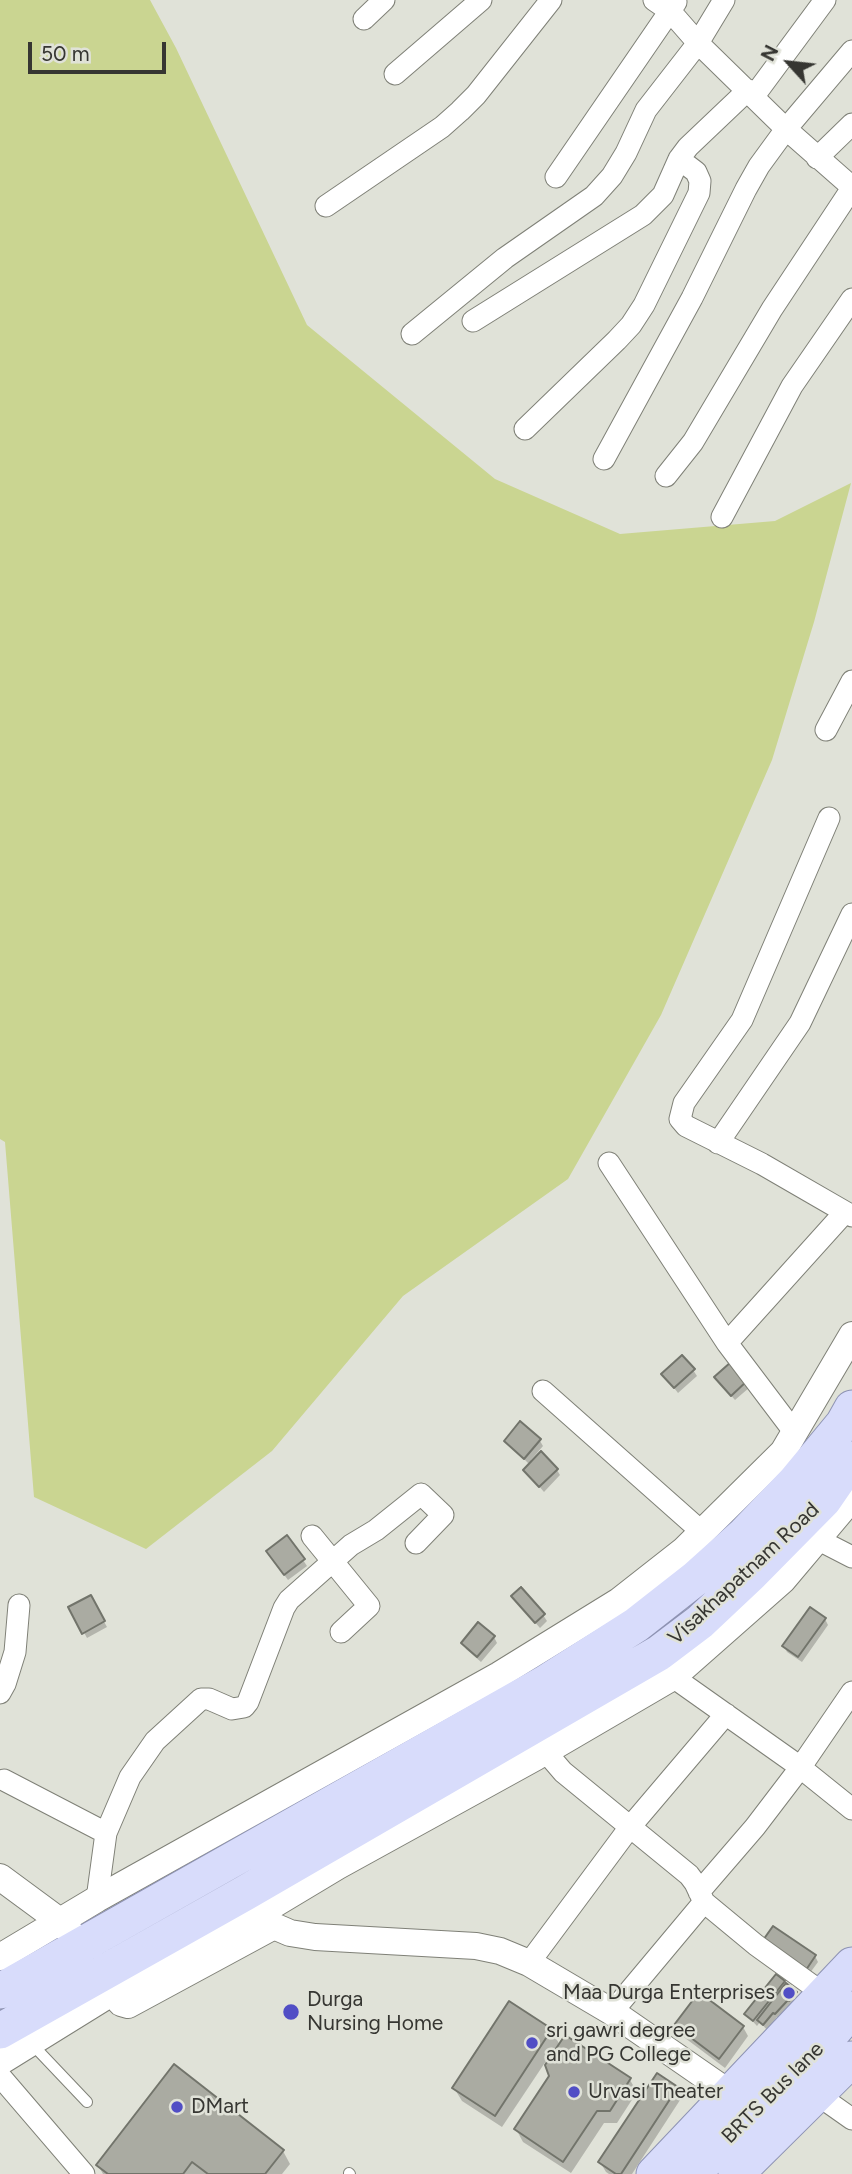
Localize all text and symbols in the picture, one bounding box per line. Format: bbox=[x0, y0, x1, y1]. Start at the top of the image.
scale bar bbox=[32, 28, 170, 72]
north arrow bbox=[754, 28, 824, 98]
text: 50 m bbox=[41, 41, 90, 66]
text: N bbox=[756, 41, 783, 65]
street label: Visakhapatnam Road bbox=[663, 1497, 825, 1651]
place label: Maa Durga Enterprises bbox=[563, 1980, 775, 2006]
marker: Maa Durga Enterprises bbox=[781, 1985, 797, 2001]
place label: Durga Nursing Home bbox=[307, 1987, 443, 2037]
marker: Durga Nursing Home bbox=[281, 2002, 301, 2022]
place label: sri gawri degree and PG College bbox=[546, 2018, 696, 2068]
marker: sri gawri degree and PG College bbox=[524, 2035, 540, 2051]
street label: BRTS Bus lane bbox=[717, 2037, 829, 2149]
place label: Urvasi Theater bbox=[588, 2079, 723, 2105]
marker: Urvasi Theater bbox=[566, 2084, 582, 2100]
place label: DMart bbox=[191, 2094, 249, 2120]
marker: DMart bbox=[169, 2099, 185, 2115]

